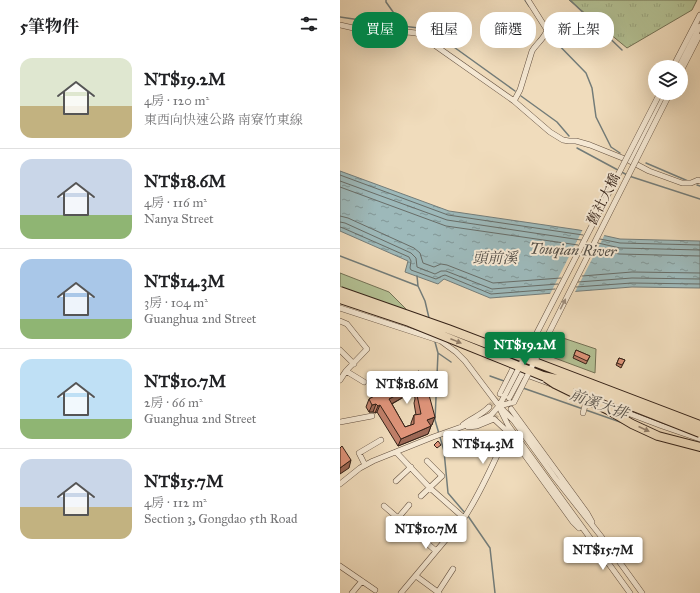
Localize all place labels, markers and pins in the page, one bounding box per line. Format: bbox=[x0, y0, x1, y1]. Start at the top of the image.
pin: NT$19.2M bbox=[484, 332, 566, 366]
pin: NT$18.6M bbox=[366, 371, 448, 405]
pin: NT$14.3M bbox=[442, 431, 524, 465]
pin: NT$10.7M bbox=[385, 516, 467, 550]
pin: NT$15.7M bbox=[562, 537, 644, 571]

